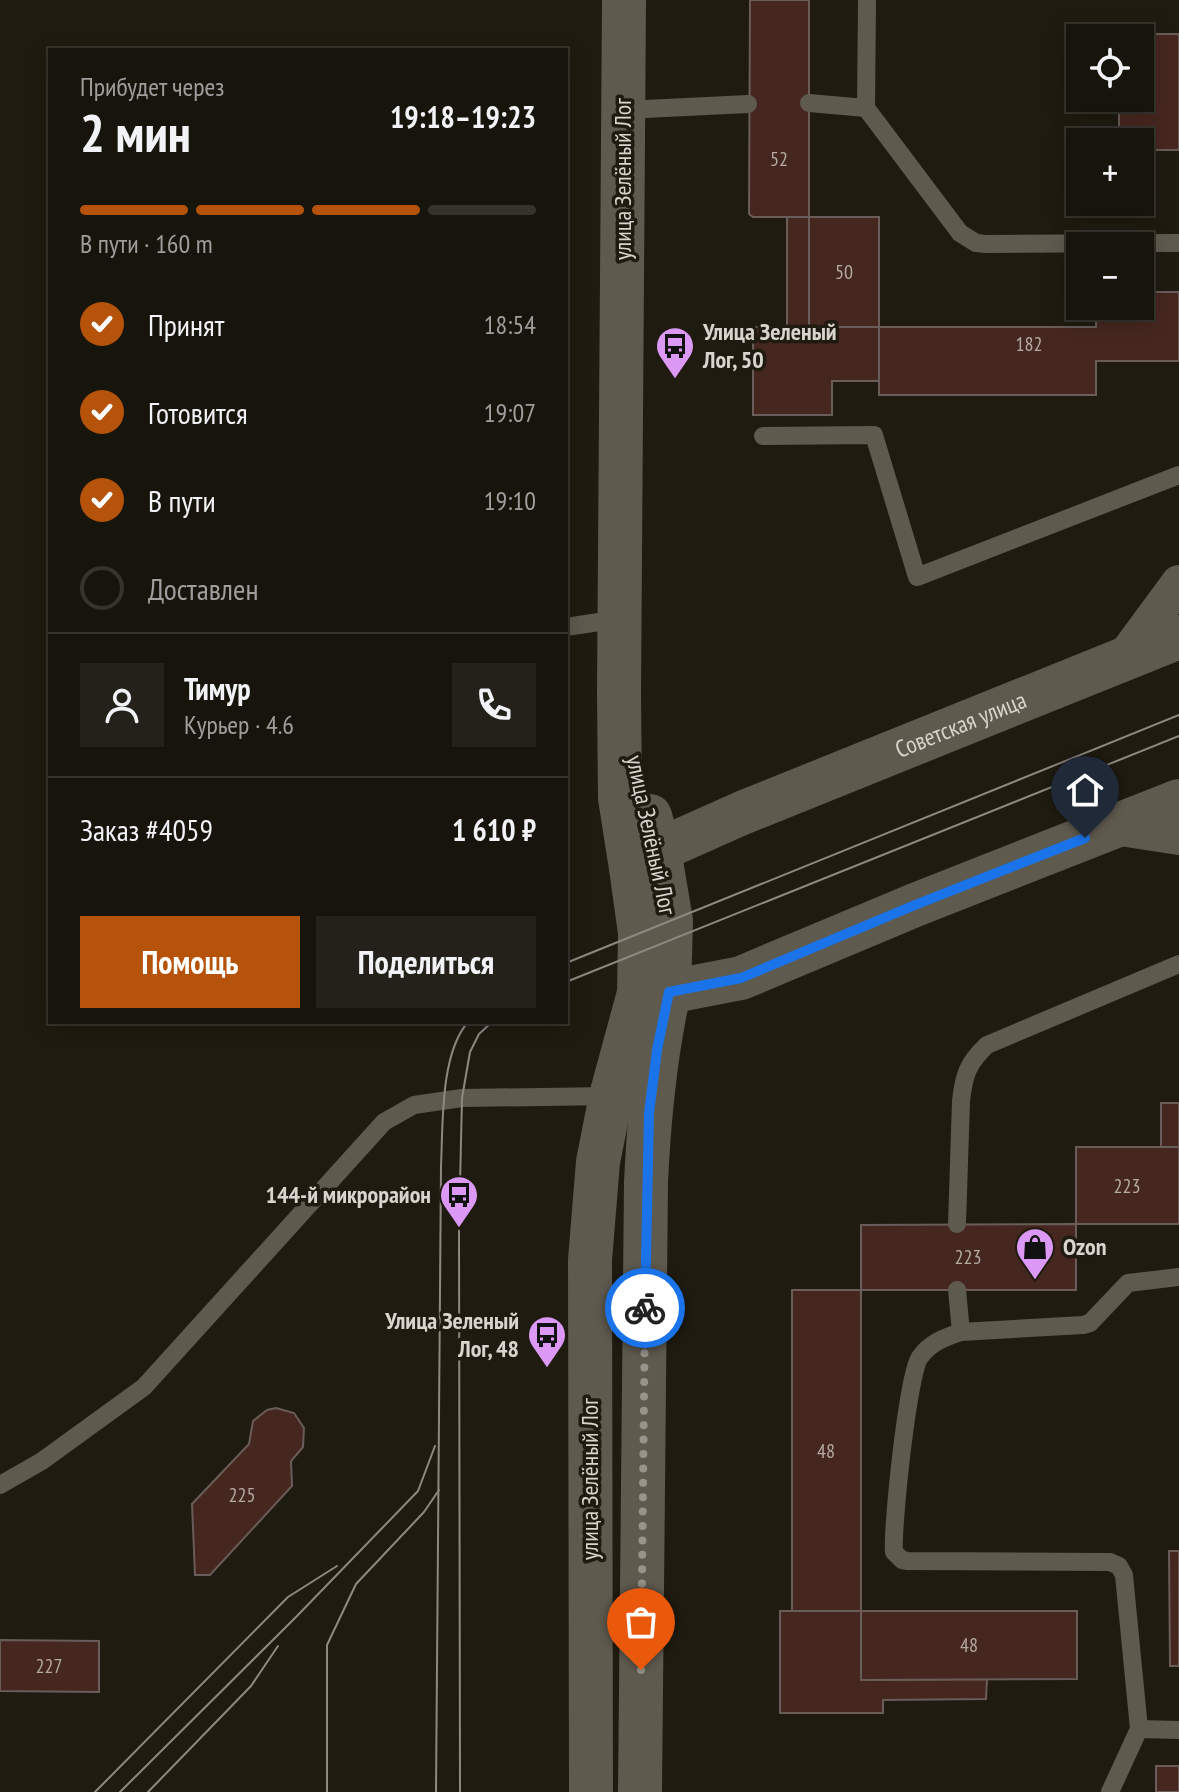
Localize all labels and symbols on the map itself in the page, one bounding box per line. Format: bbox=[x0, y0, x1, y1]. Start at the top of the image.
street label: улица Зелёный Лог bbox=[607, 97, 638, 260]
house number: 52 bbox=[770, 146, 788, 172]
house number: 50 bbox=[835, 259, 853, 285]
place label: Улица Зеленый Лог, 50 bbox=[702, 316, 837, 375]
bus stop icon: Улица Зеленый Лог, 50 bbox=[654, 325, 696, 380]
house number: 182 bbox=[1016, 331, 1043, 357]
street label: Советская улица bbox=[890, 684, 1031, 765]
street label: улица Зелёный Лог bbox=[619, 752, 684, 918]
pin bbox=[1051, 756, 1119, 838]
house number: 223 bbox=[1114, 1173, 1141, 1199]
bus stop icon: 144-й микрорайон bbox=[438, 1174, 480, 1229]
place label: 144-й микрорайон bbox=[266, 1179, 431, 1210]
shop icon: Ozon bbox=[1014, 1226, 1056, 1281]
place label: Ozon bbox=[1063, 1231, 1106, 1262]
house number: 223 bbox=[955, 1244, 982, 1270]
courier bbox=[605, 1268, 685, 1348]
place label: Улица Зеленый Лог, 48 bbox=[384, 1305, 519, 1364]
bus stop icon: Улица Зеленый Лог, 48 bbox=[526, 1314, 568, 1369]
street label: улица Зелёный Лог bbox=[574, 1397, 605, 1560]
house number: 48 bbox=[817, 1438, 835, 1464]
house number: 225 bbox=[229, 1482, 256, 1508]
pin bbox=[607, 1588, 675, 1670]
house number: 48 bbox=[960, 1632, 978, 1658]
house number: 227 bbox=[36, 1653, 63, 1679]

